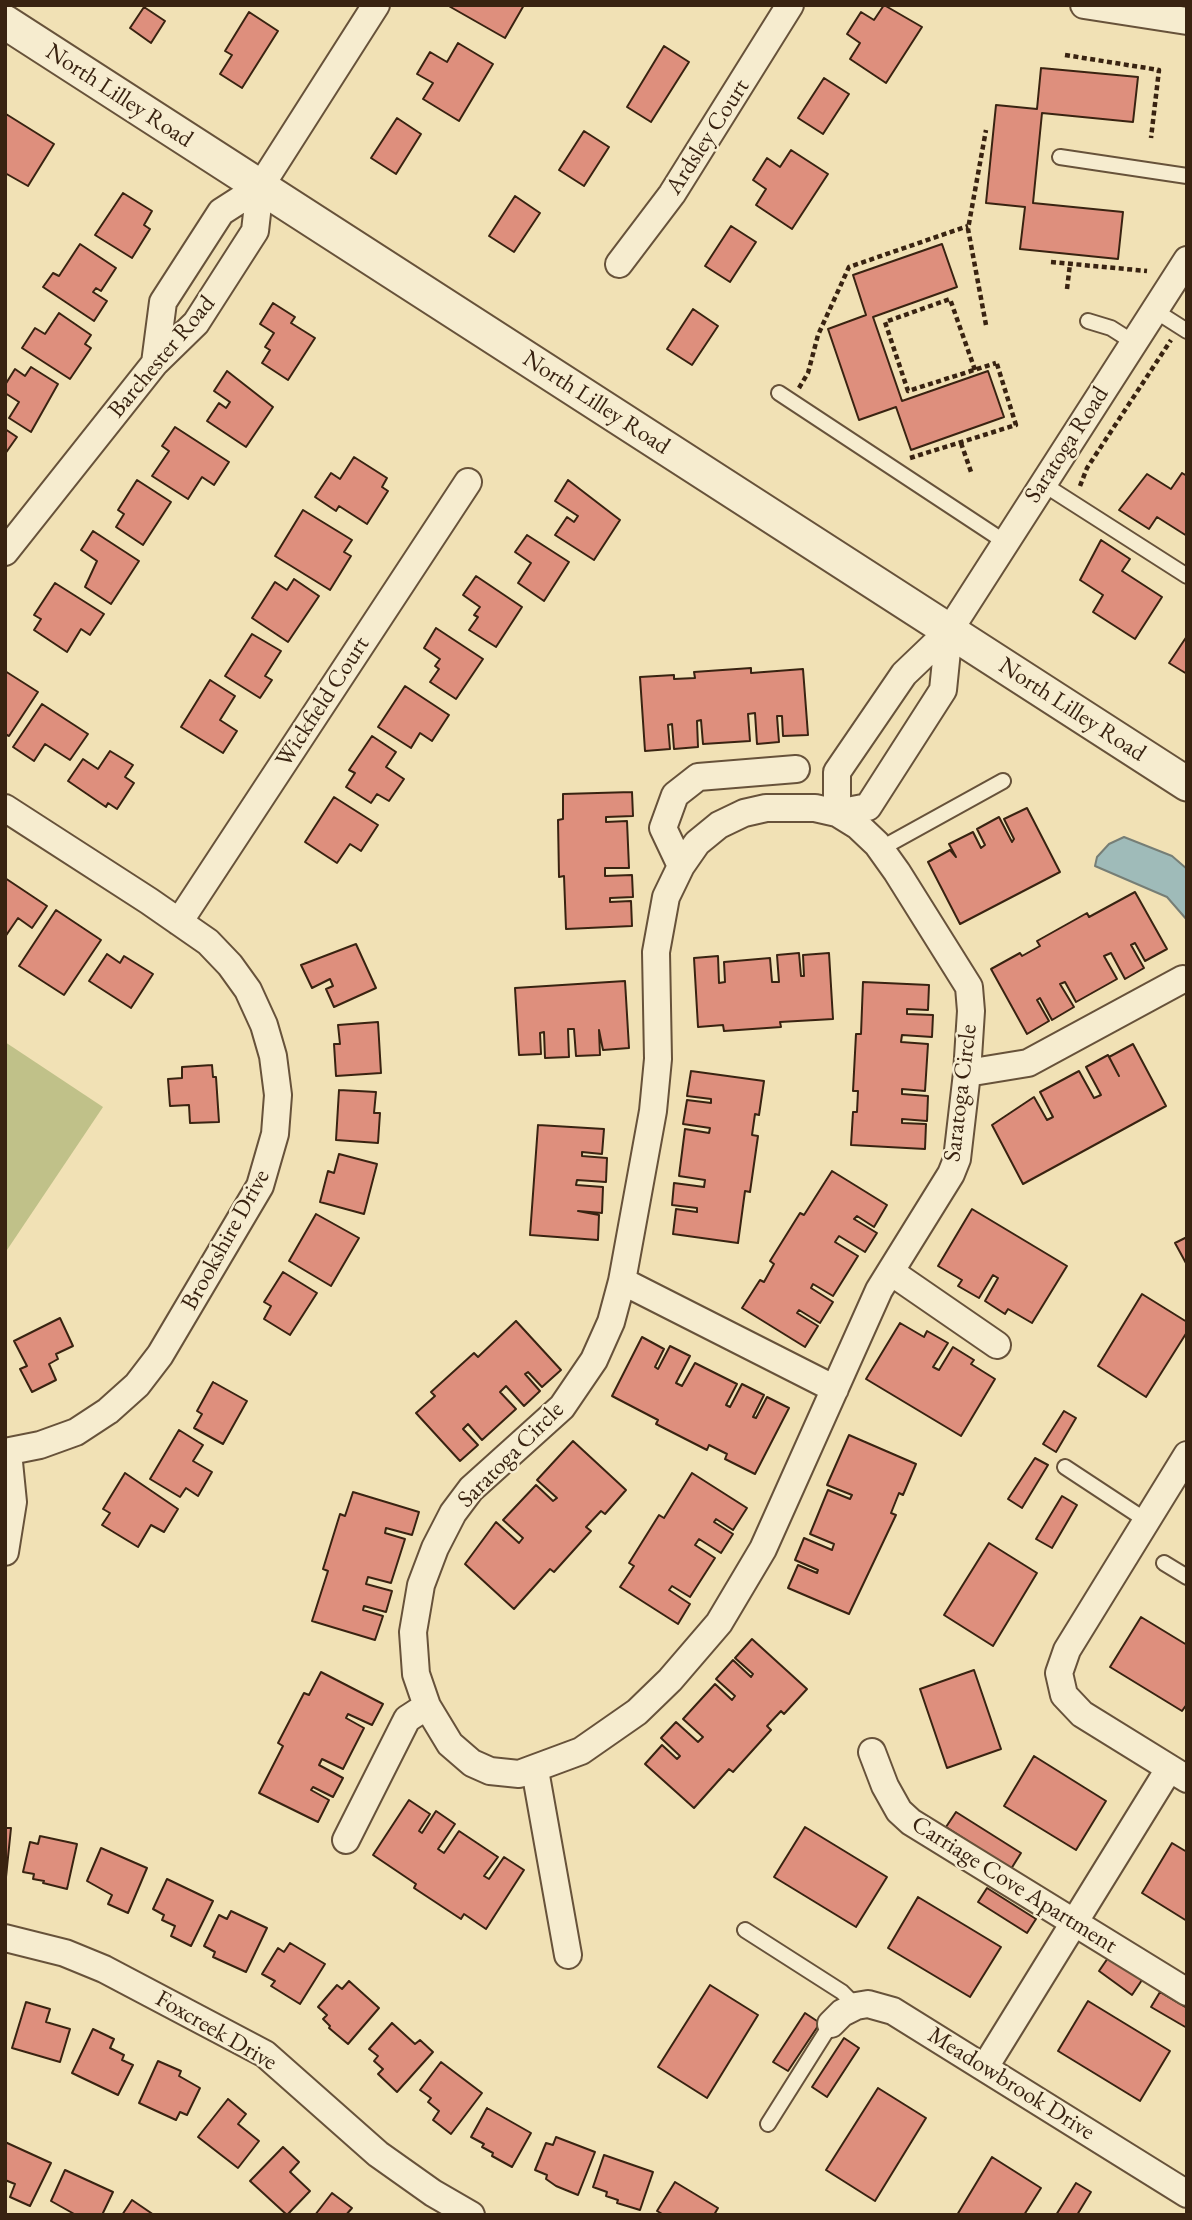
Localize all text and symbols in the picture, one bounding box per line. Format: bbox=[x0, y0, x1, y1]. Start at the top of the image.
street label: North Lilley Road bbox=[40, 38, 198, 154]
street label: Ardsley Court bbox=[660, 74, 756, 200]
street label: Barchester Road bbox=[102, 290, 222, 424]
street label: North Lilley Road bbox=[517, 345, 675, 461]
street label: Saratoga Road bbox=[1019, 381, 1115, 509]
street label: Wickfield Court bbox=[270, 631, 376, 773]
street label: North Lilley Road bbox=[993, 652, 1151, 768]
street label: Saratoga Circle bbox=[938, 1023, 984, 1163]
street label: Brookshire Drive bbox=[176, 1165, 276, 1315]
street label: Saratoga Circle bbox=[452, 1396, 570, 1514]
street label: Carriage Cove Apartment bbox=[906, 1810, 1122, 1960]
street label: Foxcreek Drive bbox=[150, 1985, 282, 2077]
street label: Meadowbrook Drive bbox=[922, 2021, 1100, 2147]

